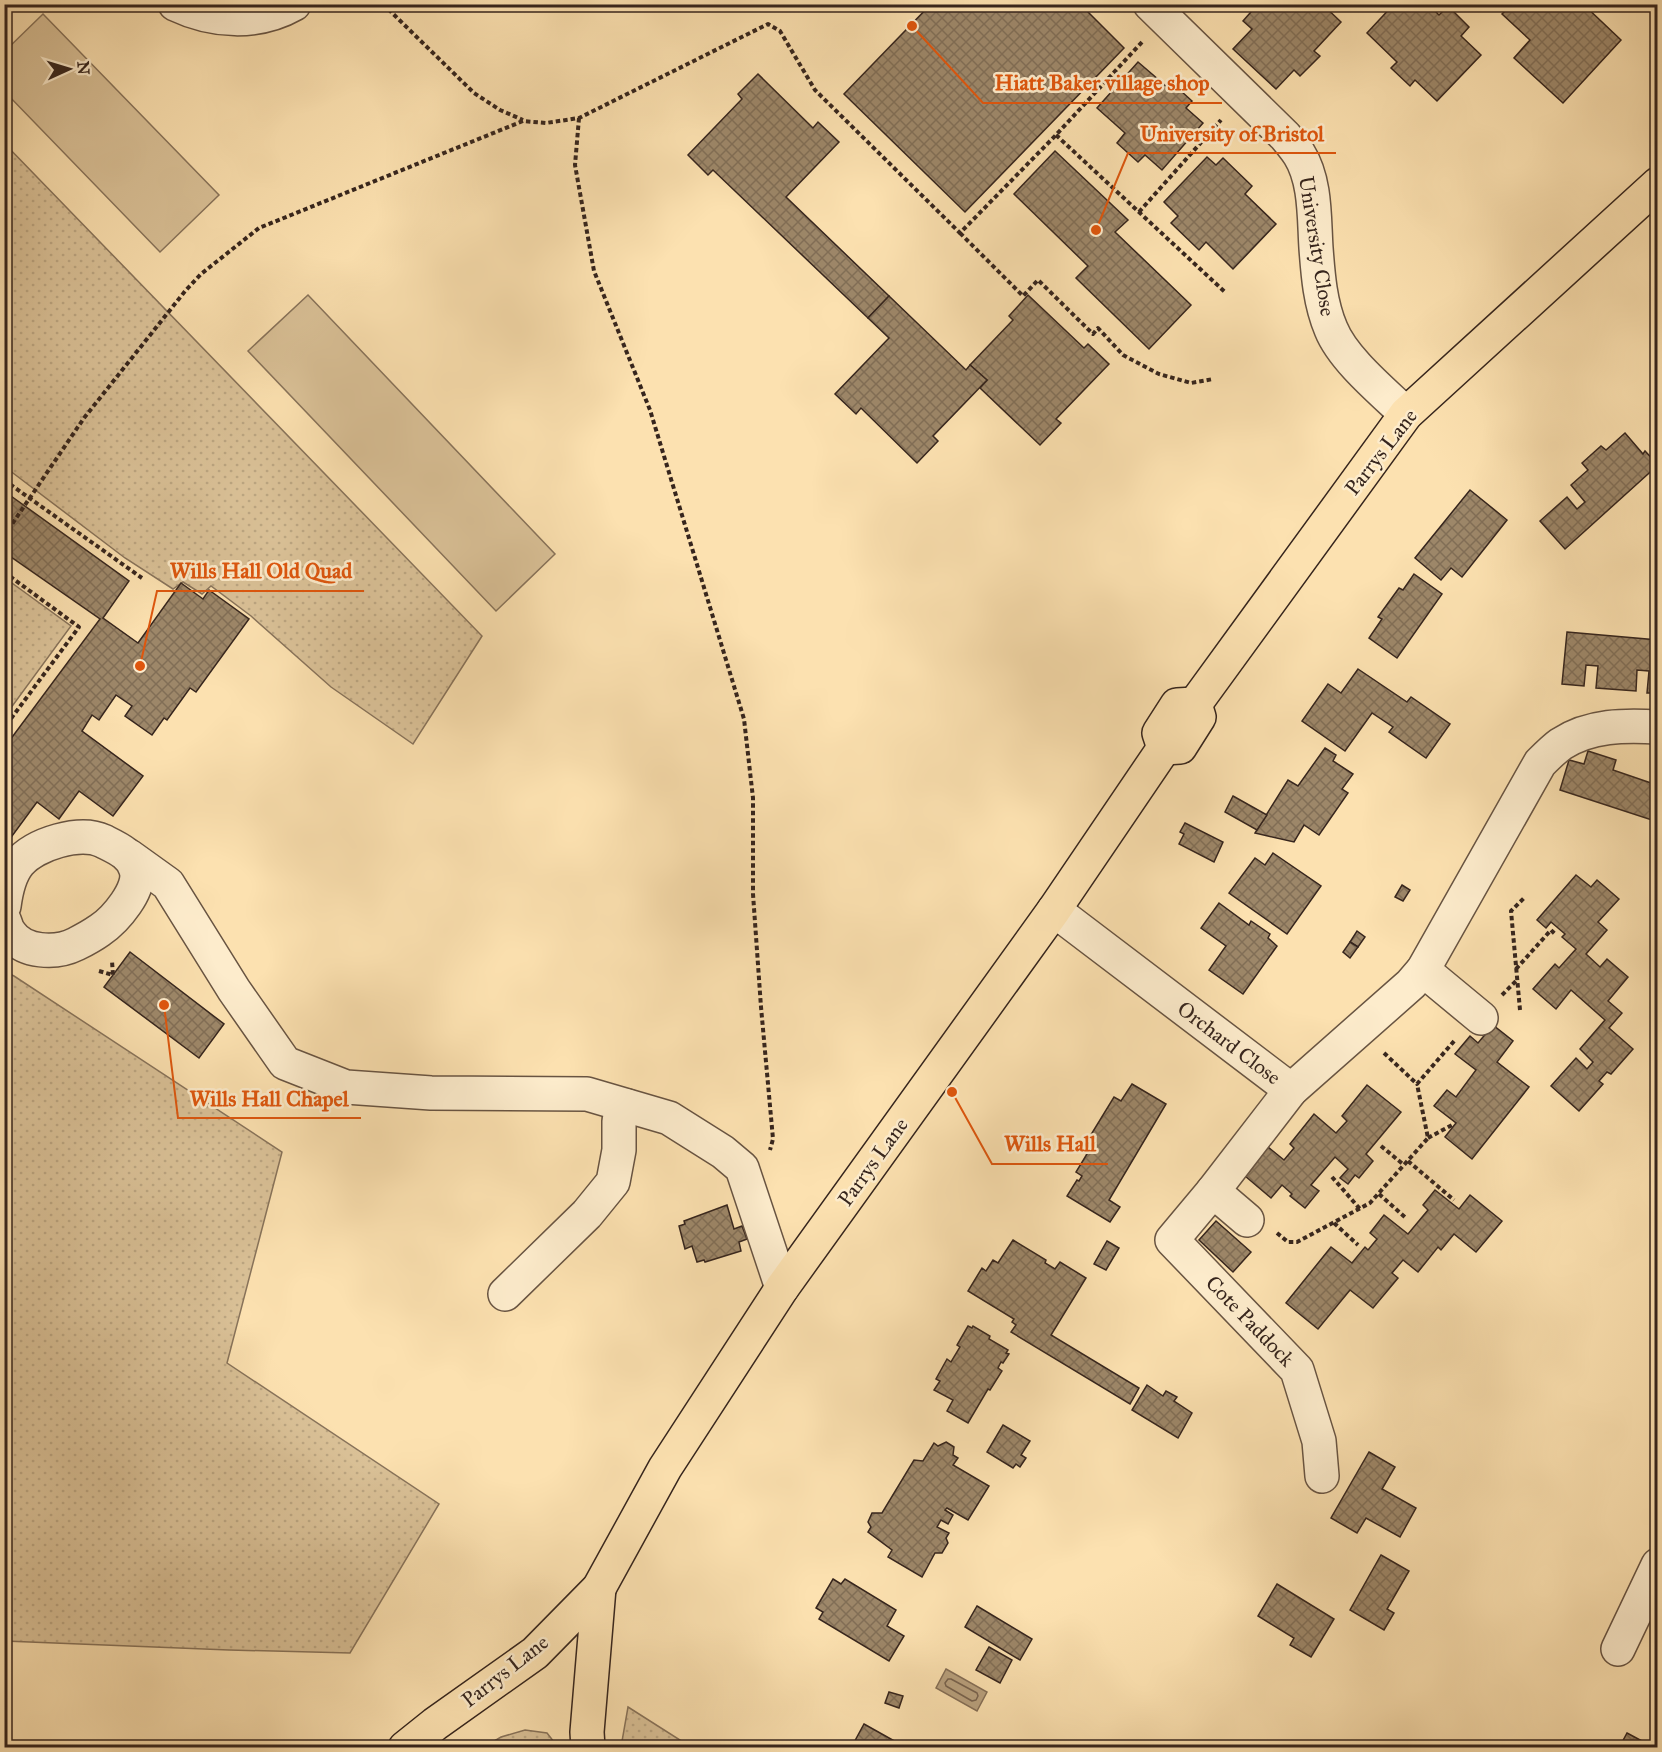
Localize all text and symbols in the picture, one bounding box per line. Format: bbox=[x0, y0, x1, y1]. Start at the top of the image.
north arrow bbox=[39, 39, 99, 99]
text: N bbox=[74, 61, 93, 76]
callout: Hiatt Baker village shop bbox=[983, 63, 1222, 103]
text: Hiatt Baker village shop bbox=[994, 69, 1210, 96]
callout: University of Bristol bbox=[1128, 113, 1336, 153]
text: University of Bristol bbox=[1140, 120, 1325, 147]
street label: University Close bbox=[1293, 174, 1341, 318]
street label: Parrys Lane bbox=[1339, 403, 1423, 500]
callout: Wills Hall Old Quad bbox=[157, 551, 364, 591]
text: Wills Hall Old Quad bbox=[170, 557, 353, 584]
street label: Orchard Close bbox=[1172, 996, 1286, 1091]
callout: Wills Hall Chapel bbox=[178, 1078, 361, 1118]
text: Wills Hall Chapel bbox=[189, 1085, 350, 1112]
street label: Parrys Lane bbox=[832, 1113, 914, 1211]
callout: Wills Hall bbox=[992, 1124, 1108, 1164]
text: Wills Hall bbox=[1004, 1130, 1097, 1157]
street label: Cote Paddock bbox=[1200, 1270, 1300, 1372]
street label: Parrys Lane bbox=[457, 1629, 554, 1713]

